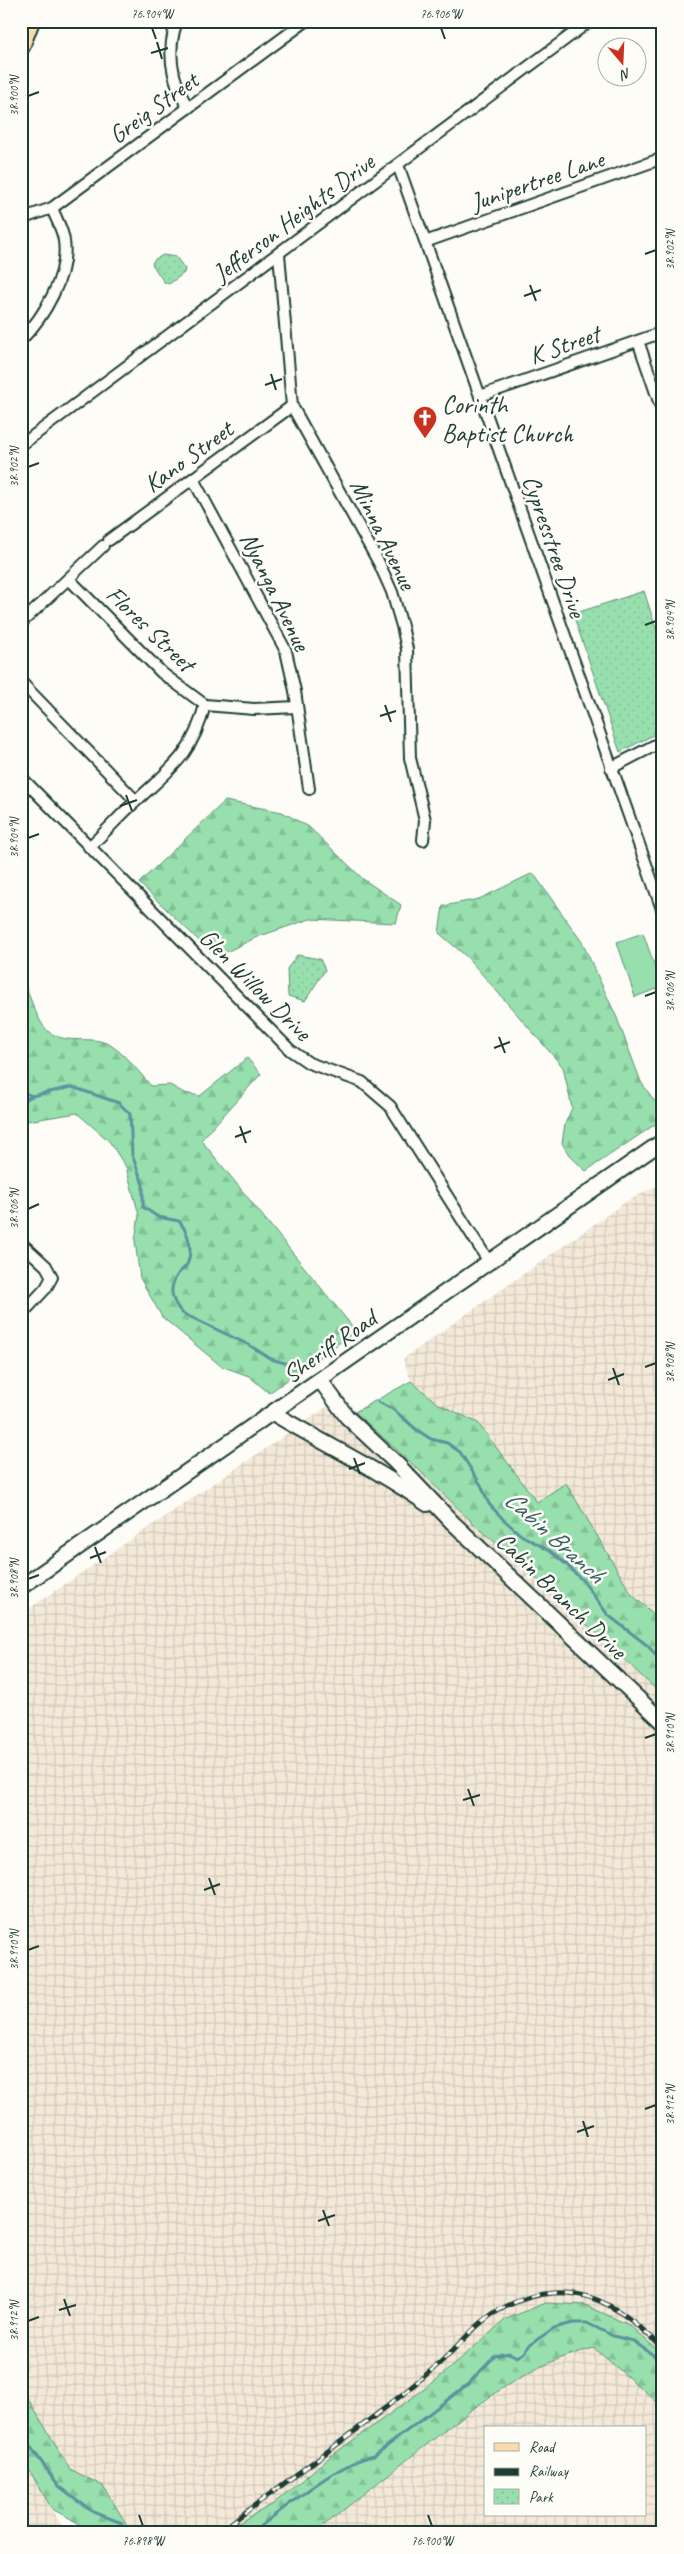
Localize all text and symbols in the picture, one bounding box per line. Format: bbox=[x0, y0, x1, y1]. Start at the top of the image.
text: 76.904°W bbox=[131, 6, 175, 22]
text: 76.906°W bbox=[420, 6, 464, 22]
north arrow bbox=[596, 38, 646, 88]
street label: Greig Street bbox=[103, 63, 207, 151]
text: N bbox=[617, 64, 633, 84]
text: 38.900°N bbox=[6, 74, 22, 116]
street label: Junipertree Lane bbox=[466, 143, 610, 219]
street label: Jefferson Heights Drive bbox=[206, 145, 382, 290]
text: 38.902°N bbox=[662, 228, 678, 270]
street label: K Street bbox=[525, 317, 607, 372]
place label: Corinth Baptist Church bbox=[442, 389, 574, 450]
church icon: Corinth Baptist Church bbox=[412, 405, 438, 439]
street label: Kano Street bbox=[138, 412, 242, 500]
text: 38.902°N bbox=[6, 445, 22, 487]
street label: Cypresstree Drive bbox=[515, 471, 594, 623]
street label: Minna Avenue bbox=[343, 474, 424, 597]
street label: Nyanga Avenue bbox=[233, 527, 318, 658]
street label: Flores Street bbox=[99, 579, 204, 681]
text: 38.904°N bbox=[662, 599, 678, 641]
text: 38.904°N bbox=[6, 816, 22, 858]
street label: Glen Willow Drive bbox=[192, 922, 319, 1049]
text: 38.906°N bbox=[662, 970, 678, 1012]
text: 38.906°N bbox=[6, 1187, 22, 1229]
street label: Sheriff Road bbox=[276, 1301, 386, 1391]
text: 38.908°N bbox=[662, 1341, 678, 1383]
water label: Cabin Branch bbox=[498, 1483, 613, 1592]
street label: Cabin Branch Drive bbox=[489, 1525, 635, 1668]
text: 38.908°N bbox=[6, 1557, 22, 1599]
text: 38.910°N bbox=[662, 1712, 678, 1754]
text: 38.910°N bbox=[6, 1928, 22, 1970]
text: 38.912°N bbox=[662, 2083, 678, 2125]
text: 38.912°N bbox=[6, 2299, 22, 2341]
legend bbox=[484, 2426, 646, 2516]
text: Road bbox=[529, 2438, 556, 2457]
text: Railway bbox=[529, 2462, 570, 2481]
text: Park bbox=[529, 2488, 554, 2507]
text: 76.898°W bbox=[122, 2533, 166, 2549]
text: 76.900°W bbox=[411, 2533, 455, 2549]

